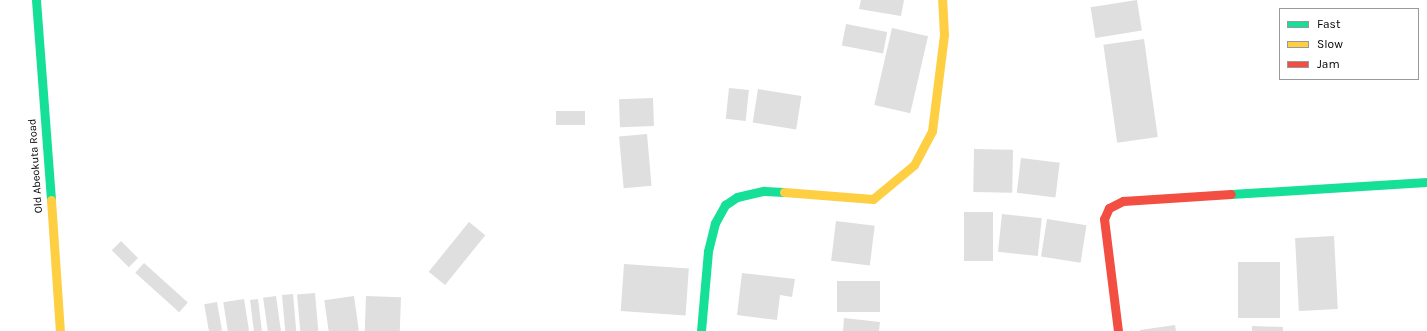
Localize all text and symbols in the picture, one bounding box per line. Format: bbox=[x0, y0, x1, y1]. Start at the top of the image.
legend bbox=[1279, 8, 1419, 80]
text: Fast bbox=[1317, 17, 1340, 31]
text: Slow bbox=[1317, 37, 1343, 51]
text: Jam bbox=[1317, 57, 1340, 71]
street label: Old Abeokuta Road bbox=[26, 118, 46, 214]

